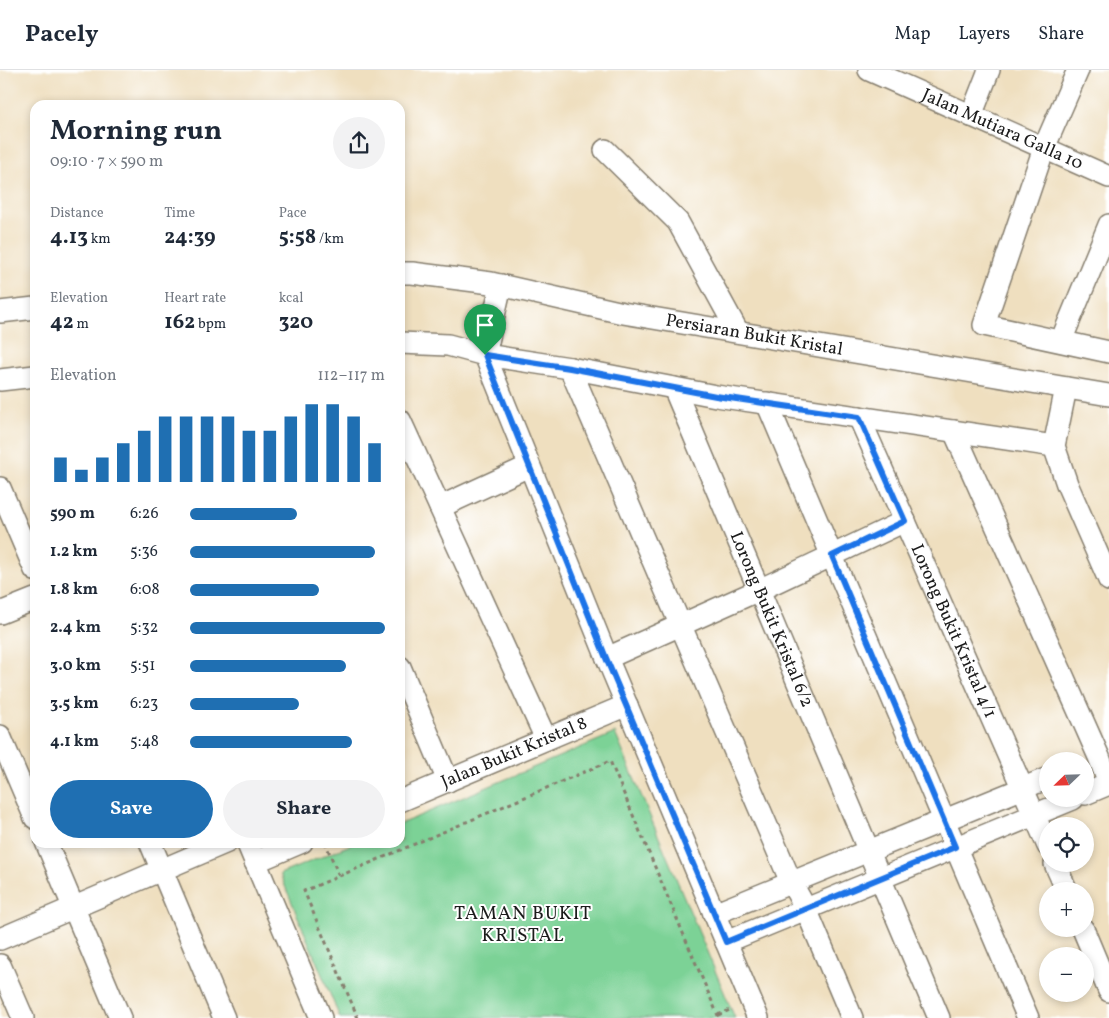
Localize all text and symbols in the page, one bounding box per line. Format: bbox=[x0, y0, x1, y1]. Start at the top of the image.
text: Pacely bbox=[25, 18, 99, 52]
text: Map bbox=[894, 22, 930, 47]
text: Layers bbox=[958, 22, 1010, 47]
text: Share bbox=[1038, 22, 1084, 47]
street label: Jalan Mutiara Galla 10 bbox=[918, 83, 1087, 176]
text: Morning run bbox=[50, 112, 222, 151]
button: share bbox=[333, 117, 385, 169]
text: 09:10 · 7 × 590 m bbox=[50, 151, 163, 173]
text: Distance bbox=[50, 204, 104, 223]
text: Time bbox=[164, 204, 195, 223]
text: Pace bbox=[279, 204, 307, 223]
text: 4.13 bbox=[50, 223, 88, 252]
text: 24:39 bbox=[164, 223, 216, 252]
text: 5:58 bbox=[279, 223, 316, 252]
text: km bbox=[88, 230, 111, 249]
text: /km bbox=[316, 230, 344, 249]
text: Elevation bbox=[50, 289, 108, 308]
text: Heart rate bbox=[164, 289, 226, 308]
text: kcal bbox=[279, 289, 304, 308]
pin bbox=[464, 304, 506, 355]
text: 42 bbox=[50, 308, 74, 337]
text: 162 bbox=[164, 308, 195, 337]
text: 320 bbox=[279, 308, 313, 337]
street label: Persiaran Bukit Kristal bbox=[664, 308, 845, 362]
icon: arrive bbox=[471, 311, 499, 339]
text: m bbox=[74, 315, 89, 334]
text: bpm bbox=[195, 315, 226, 334]
text: Elevation bbox=[50, 365, 117, 387]
text: 112–117 m bbox=[317, 365, 385, 387]
text: 590 m bbox=[50, 503, 95, 525]
text: 6:26 bbox=[130, 503, 159, 525]
street label: Lorong Bukit Kristal 6/2 bbox=[723, 528, 819, 711]
street label: Lorong Bukit Kristal 4/1 bbox=[904, 540, 1003, 722]
text: 1.2 km bbox=[50, 541, 98, 563]
text: 5:36 bbox=[130, 541, 158, 563]
text: 1.8 km bbox=[50, 579, 98, 601]
text: 6:08 bbox=[130, 579, 160, 601]
text: 2.4 km bbox=[50, 617, 101, 639]
text: 5:32 bbox=[130, 617, 158, 639]
text: 3.0 km bbox=[50, 655, 101, 677]
text: 5:51 bbox=[130, 655, 155, 677]
text: 3.5 km bbox=[50, 693, 99, 715]
text: 6:23 bbox=[130, 693, 158, 715]
street label: Jalan Bukit Kristal 8 bbox=[437, 711, 591, 795]
text: 4.1 km bbox=[50, 731, 99, 753]
text: 5:48 bbox=[130, 731, 159, 753]
north arrow bbox=[1039, 752, 1094, 808]
map controls bbox=[1039, 752, 1094, 1002]
button: Save bbox=[50, 780, 213, 838]
button: Share bbox=[223, 780, 385, 838]
button: locate bbox=[1039, 817, 1094, 872]
button: + bbox=[1039, 882, 1094, 937]
district label: TAMAN BUKIT KRISTAL bbox=[454, 901, 592, 949]
button: − bbox=[1039, 947, 1094, 1002]

